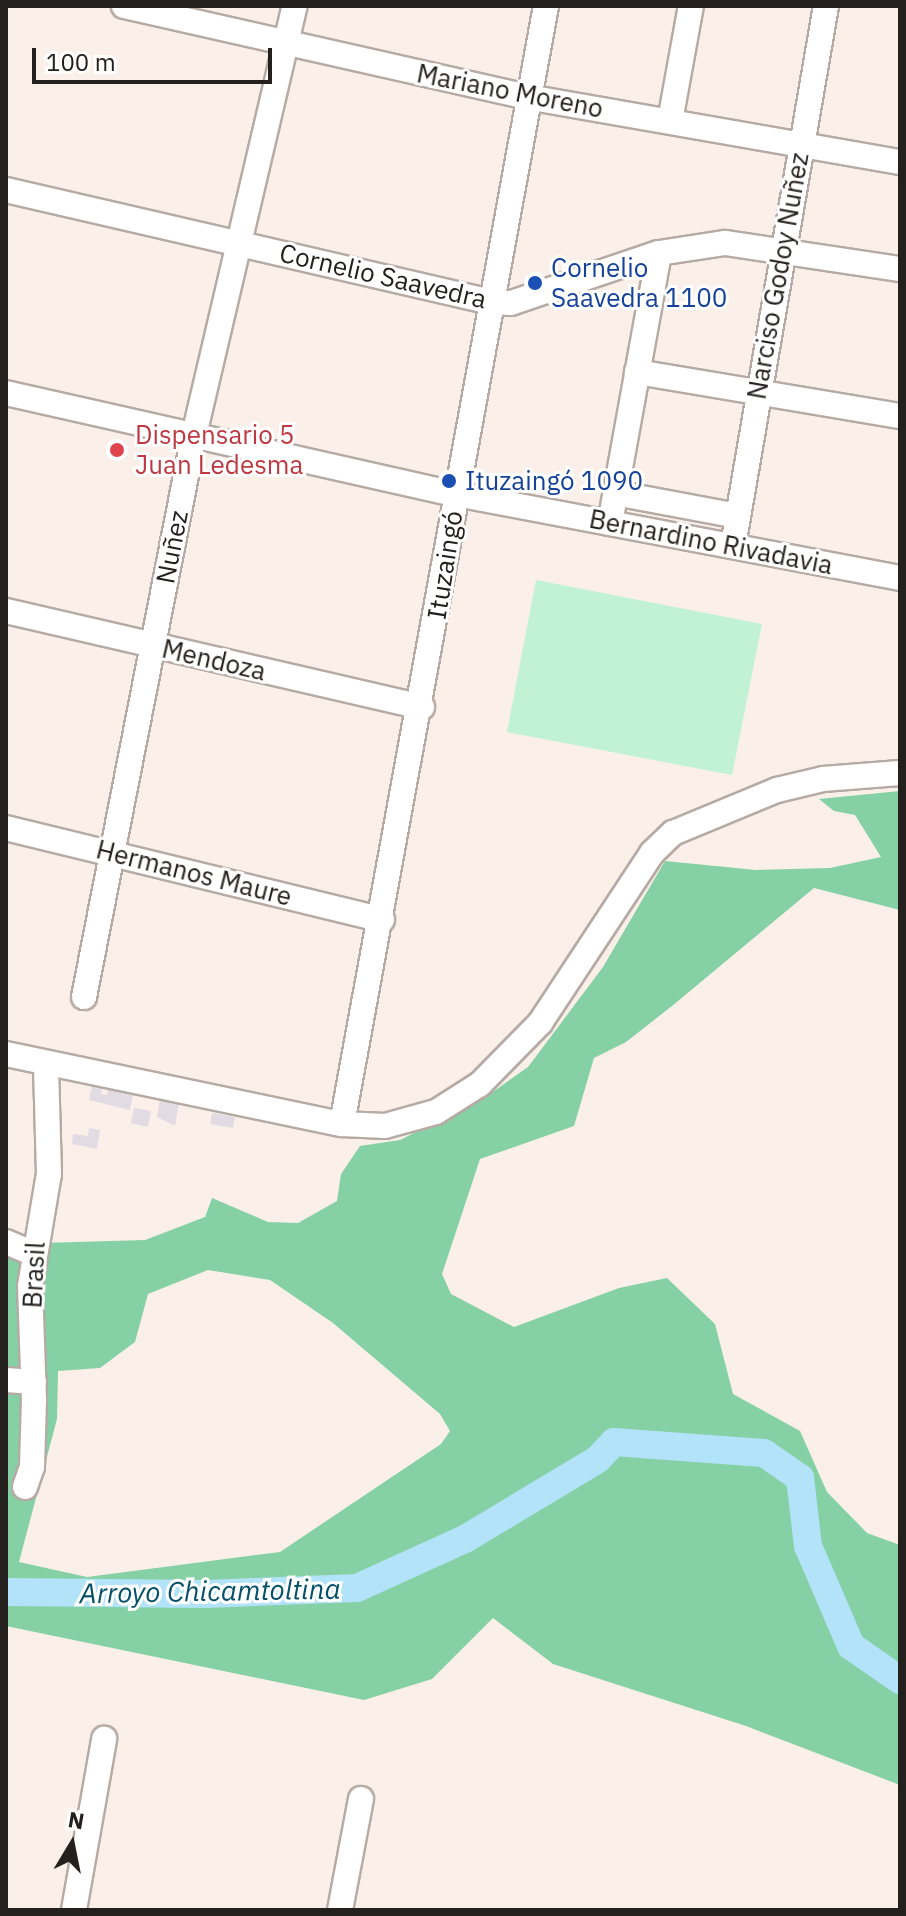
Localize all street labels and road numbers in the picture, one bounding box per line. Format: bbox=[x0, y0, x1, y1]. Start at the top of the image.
street label: Mariano Moreno bbox=[414, 58, 606, 124]
street label: Narciso Godoy Nuñez bbox=[741, 150, 815, 402]
street label: Cornelio Saavedra bbox=[276, 237, 490, 315]
street label: Bernardino Rivadavia bbox=[587, 503, 835, 581]
street label: Nuñez bbox=[150, 508, 194, 586]
street label: Ituzaingó bbox=[421, 508, 469, 622]
street label: Mendoza bbox=[159, 633, 269, 687]
street label: Hermanos Maure bbox=[93, 834, 295, 912]
street label: Brasil bbox=[17, 1241, 51, 1309]

